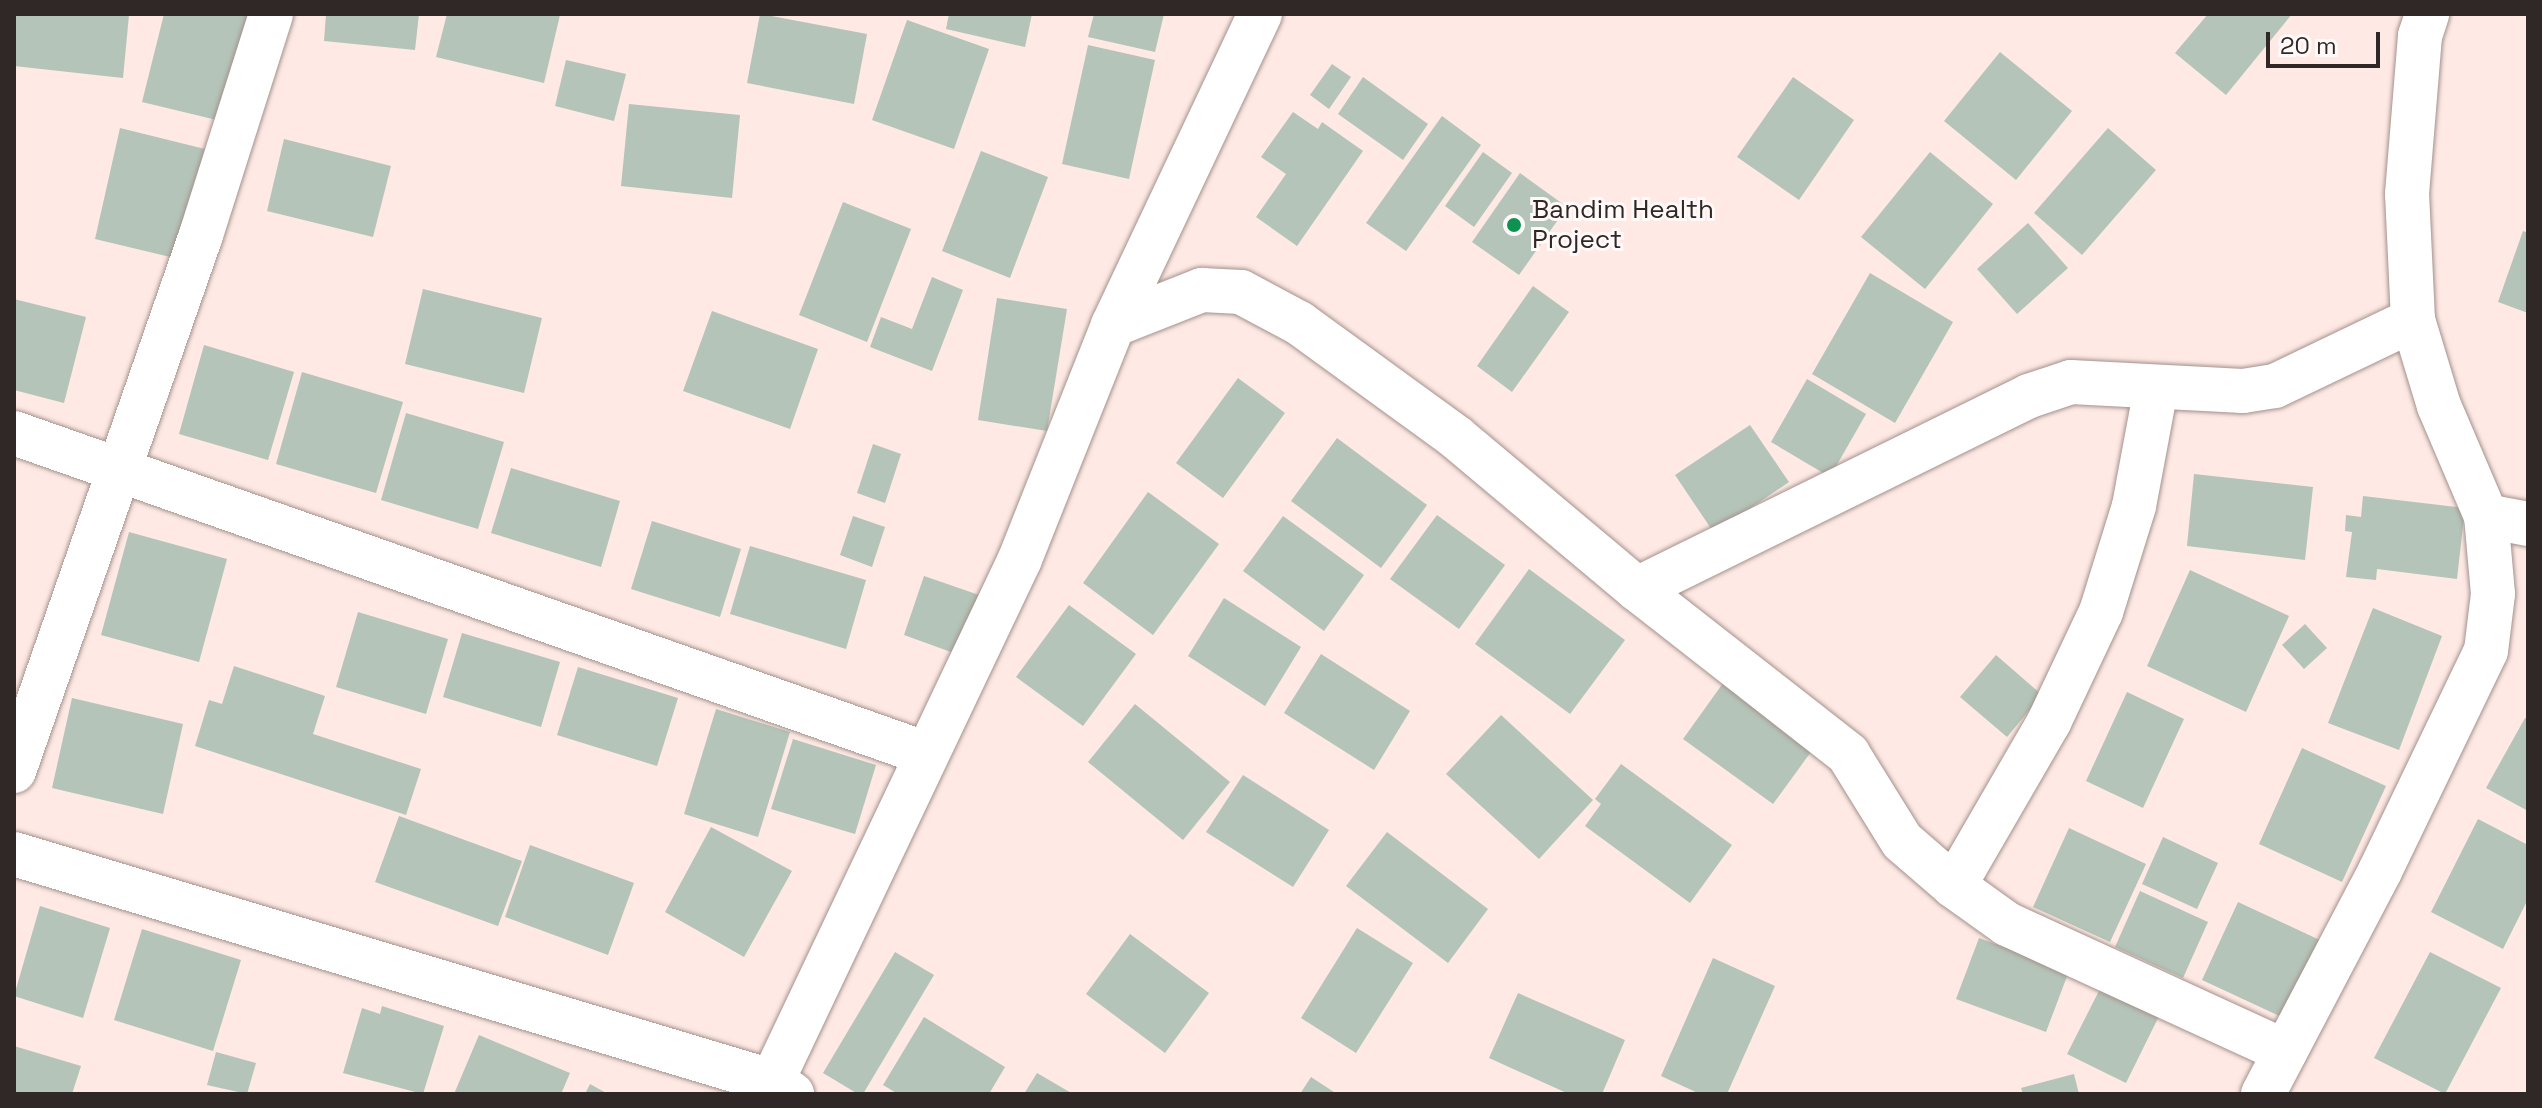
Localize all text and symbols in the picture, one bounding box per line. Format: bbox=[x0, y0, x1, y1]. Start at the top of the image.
scale bar bbox=[2270, 16, 2384, 66]
text: 20 m bbox=[2280, 30, 2337, 61]
place label: Bandim Health Project bbox=[1532, 194, 1714, 256]
marker: Bandim Health Project bbox=[1503, 214, 1525, 236]

